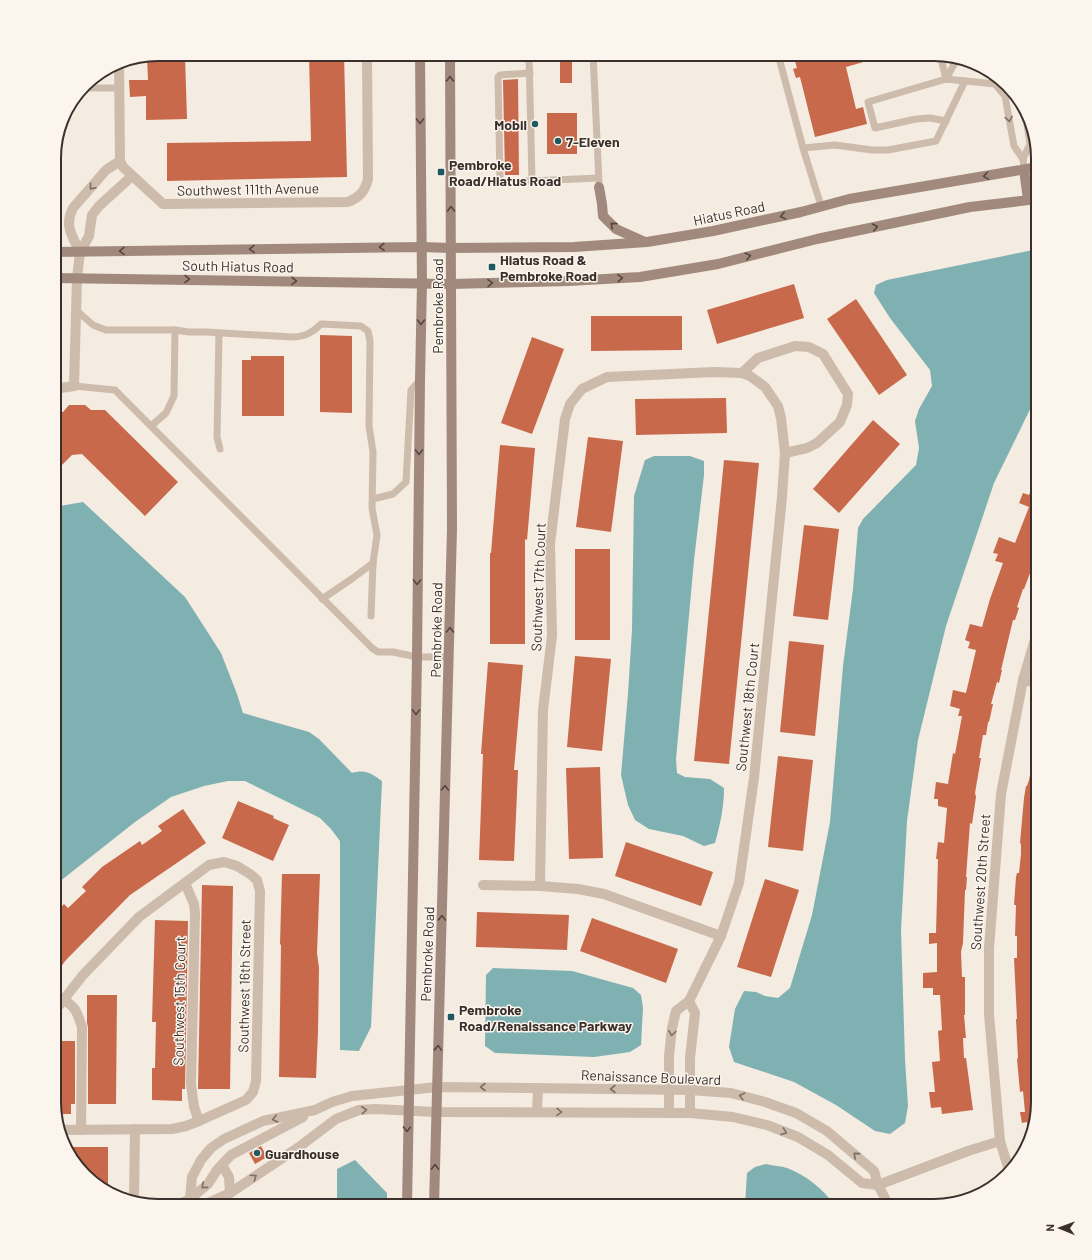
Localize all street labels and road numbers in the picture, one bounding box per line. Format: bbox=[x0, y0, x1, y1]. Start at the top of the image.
street label: Southwest 111th Avenue bbox=[177, 179, 319, 199]
street label: Hiatus Road bbox=[692, 197, 766, 229]
street label: South Hiatus Road bbox=[182, 257, 294, 275]
street label: Pembroke Road bbox=[429, 258, 446, 354]
street label: Southwest 17th Court bbox=[527, 522, 549, 652]
street label: Pembroke Road bbox=[427, 582, 445, 678]
street label: Southwest 18th Court bbox=[732, 642, 762, 772]
street label: Southwest 20th Street bbox=[967, 813, 993, 951]
street label: Pembroke Road bbox=[417, 906, 437, 1002]
street label: Southwest 16th Street bbox=[234, 919, 254, 1053]
street label: Southwest 15th Court bbox=[169, 936, 189, 1066]
street label: Renaissance Boulevard bbox=[581, 1066, 721, 1088]

